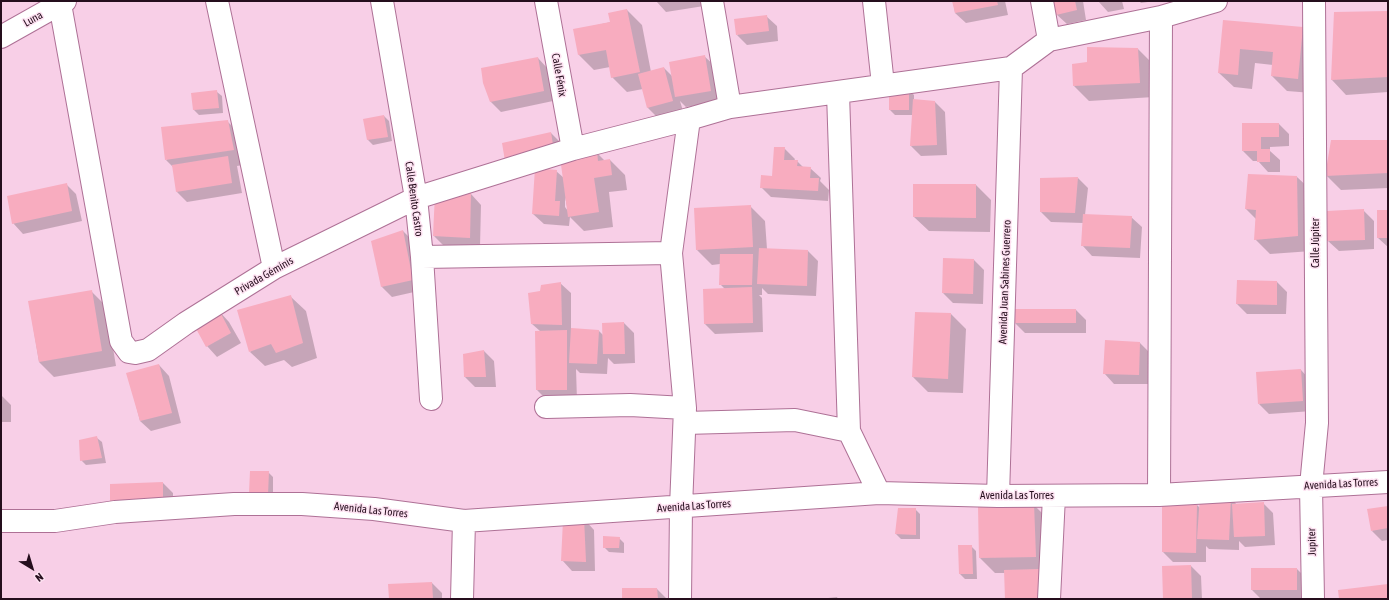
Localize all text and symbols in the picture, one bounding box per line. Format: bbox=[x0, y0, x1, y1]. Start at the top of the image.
street label: Luna bbox=[21, 8, 45, 30]
street label: Calle Fénix bbox=[549, 52, 569, 98]
street label: Calle Benito Castro bbox=[402, 161, 426, 237]
street label: Calle Júpiter bbox=[1309, 218, 1323, 268]
street label: Avenida Juan Sabines Guerrero bbox=[996, 220, 1014, 344]
street label: Privada Géminis bbox=[232, 254, 296, 298]
street label: Avenida Las Torres bbox=[1304, 475, 1378, 493]
street label: Avenida Las Torres bbox=[980, 489, 1054, 503]
street label: Avenida Las Torres bbox=[657, 497, 731, 515]
street label: Avenida Las Torres bbox=[334, 500, 408, 520]
street label: Jupiter bbox=[1305, 528, 1319, 556]
north arrow bbox=[12, 548, 52, 588]
text: N bbox=[33, 571, 46, 584]

